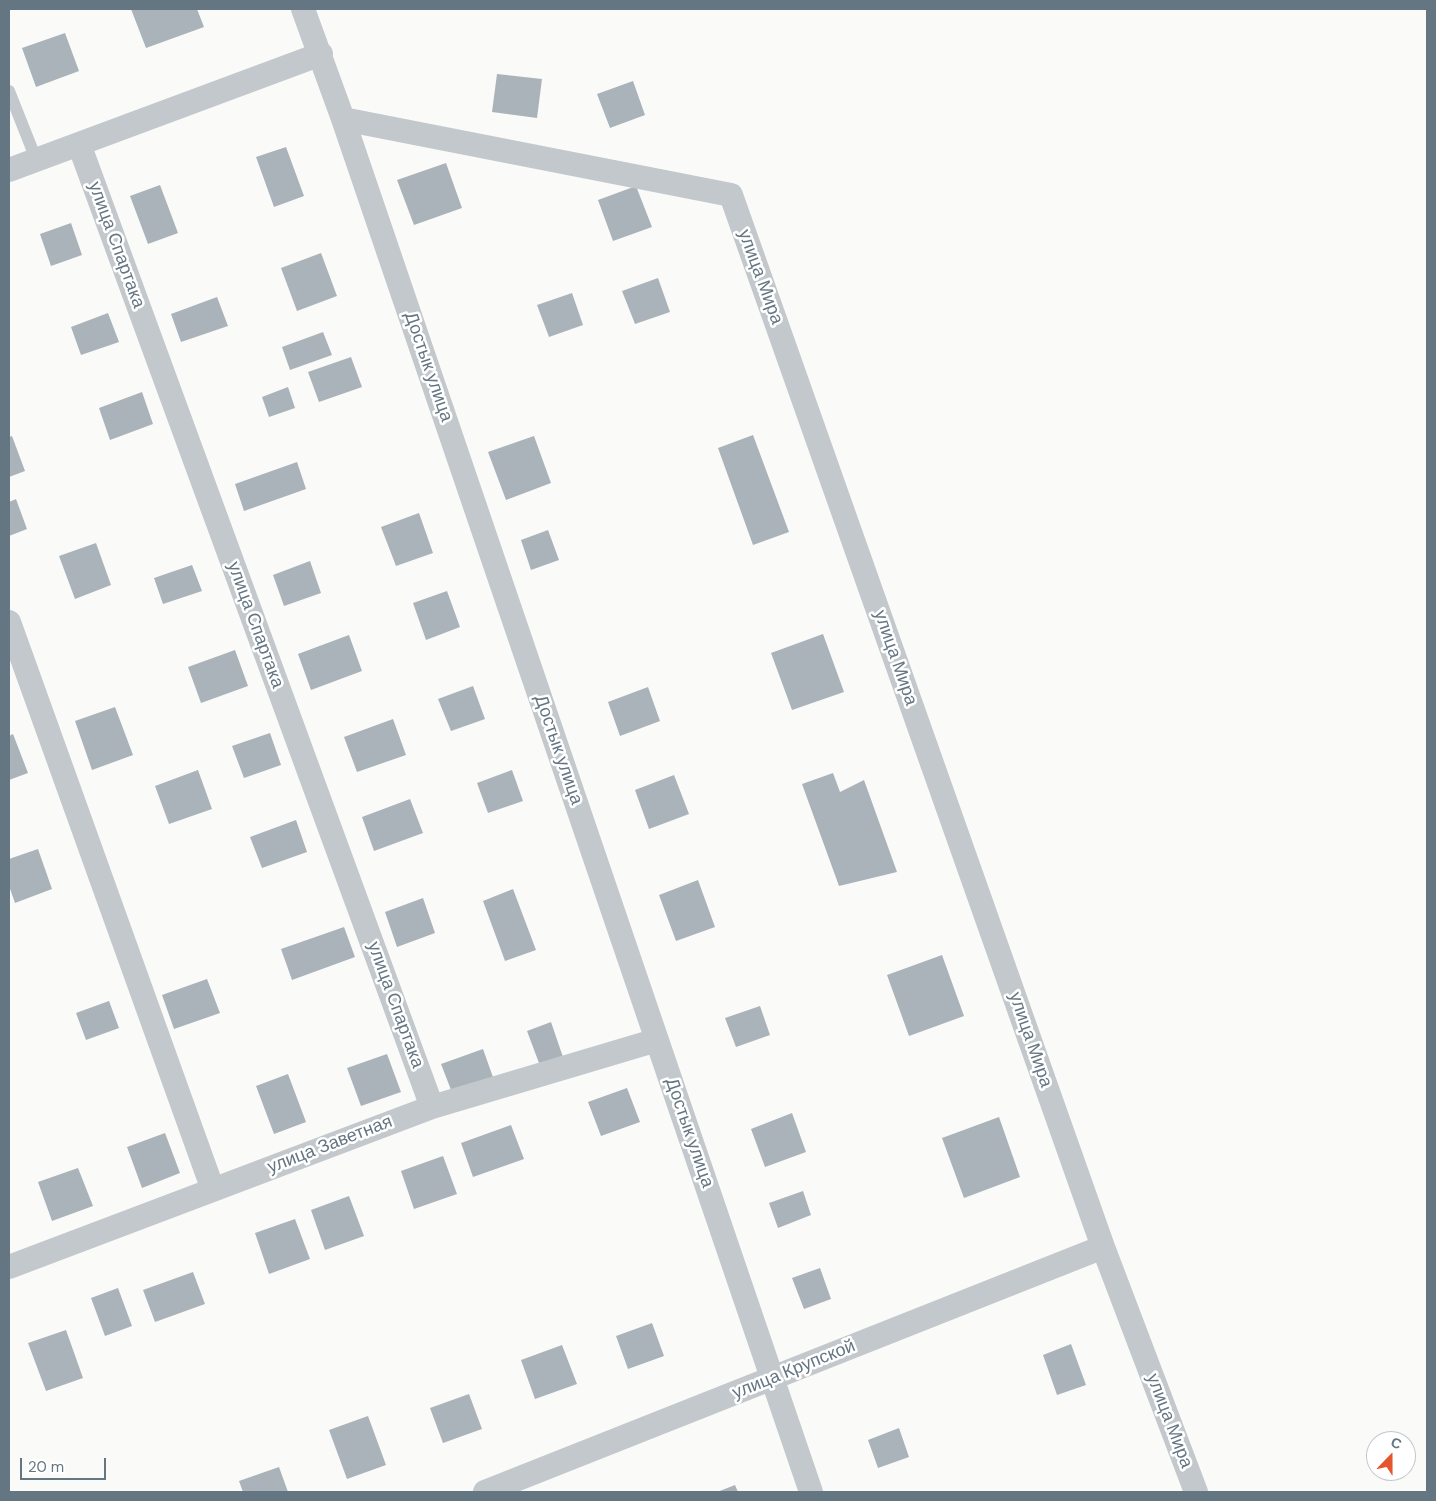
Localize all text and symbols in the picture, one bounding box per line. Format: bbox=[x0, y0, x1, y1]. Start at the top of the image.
street label: улица Спартака bbox=[83, 179, 149, 311]
street label: улица Мира bbox=[733, 227, 787, 327]
street label: Достык улица bbox=[399, 309, 457, 425]
street label: улица Спартака bbox=[222, 559, 288, 691]
street label: улица Мира bbox=[869, 608, 921, 708]
street label: Достык улица bbox=[529, 692, 587, 808]
street label: улица Спартака bbox=[362, 939, 428, 1071]
street label: улица Мира bbox=[1004, 990, 1056, 1090]
street label: Достык улица bbox=[660, 1075, 718, 1191]
street label: улица Заветная bbox=[265, 1111, 395, 1179]
street label: улица Крупской bbox=[729, 1336, 859, 1404]
street label: улица Мира bbox=[1141, 1371, 1197, 1471]
north arrow bbox=[1366, 1431, 1416, 1481]
text: С bbox=[1388, 1433, 1404, 1453]
scale bar bbox=[22, 1448, 109, 1480]
text: 20 m bbox=[28, 1457, 64, 1477]

